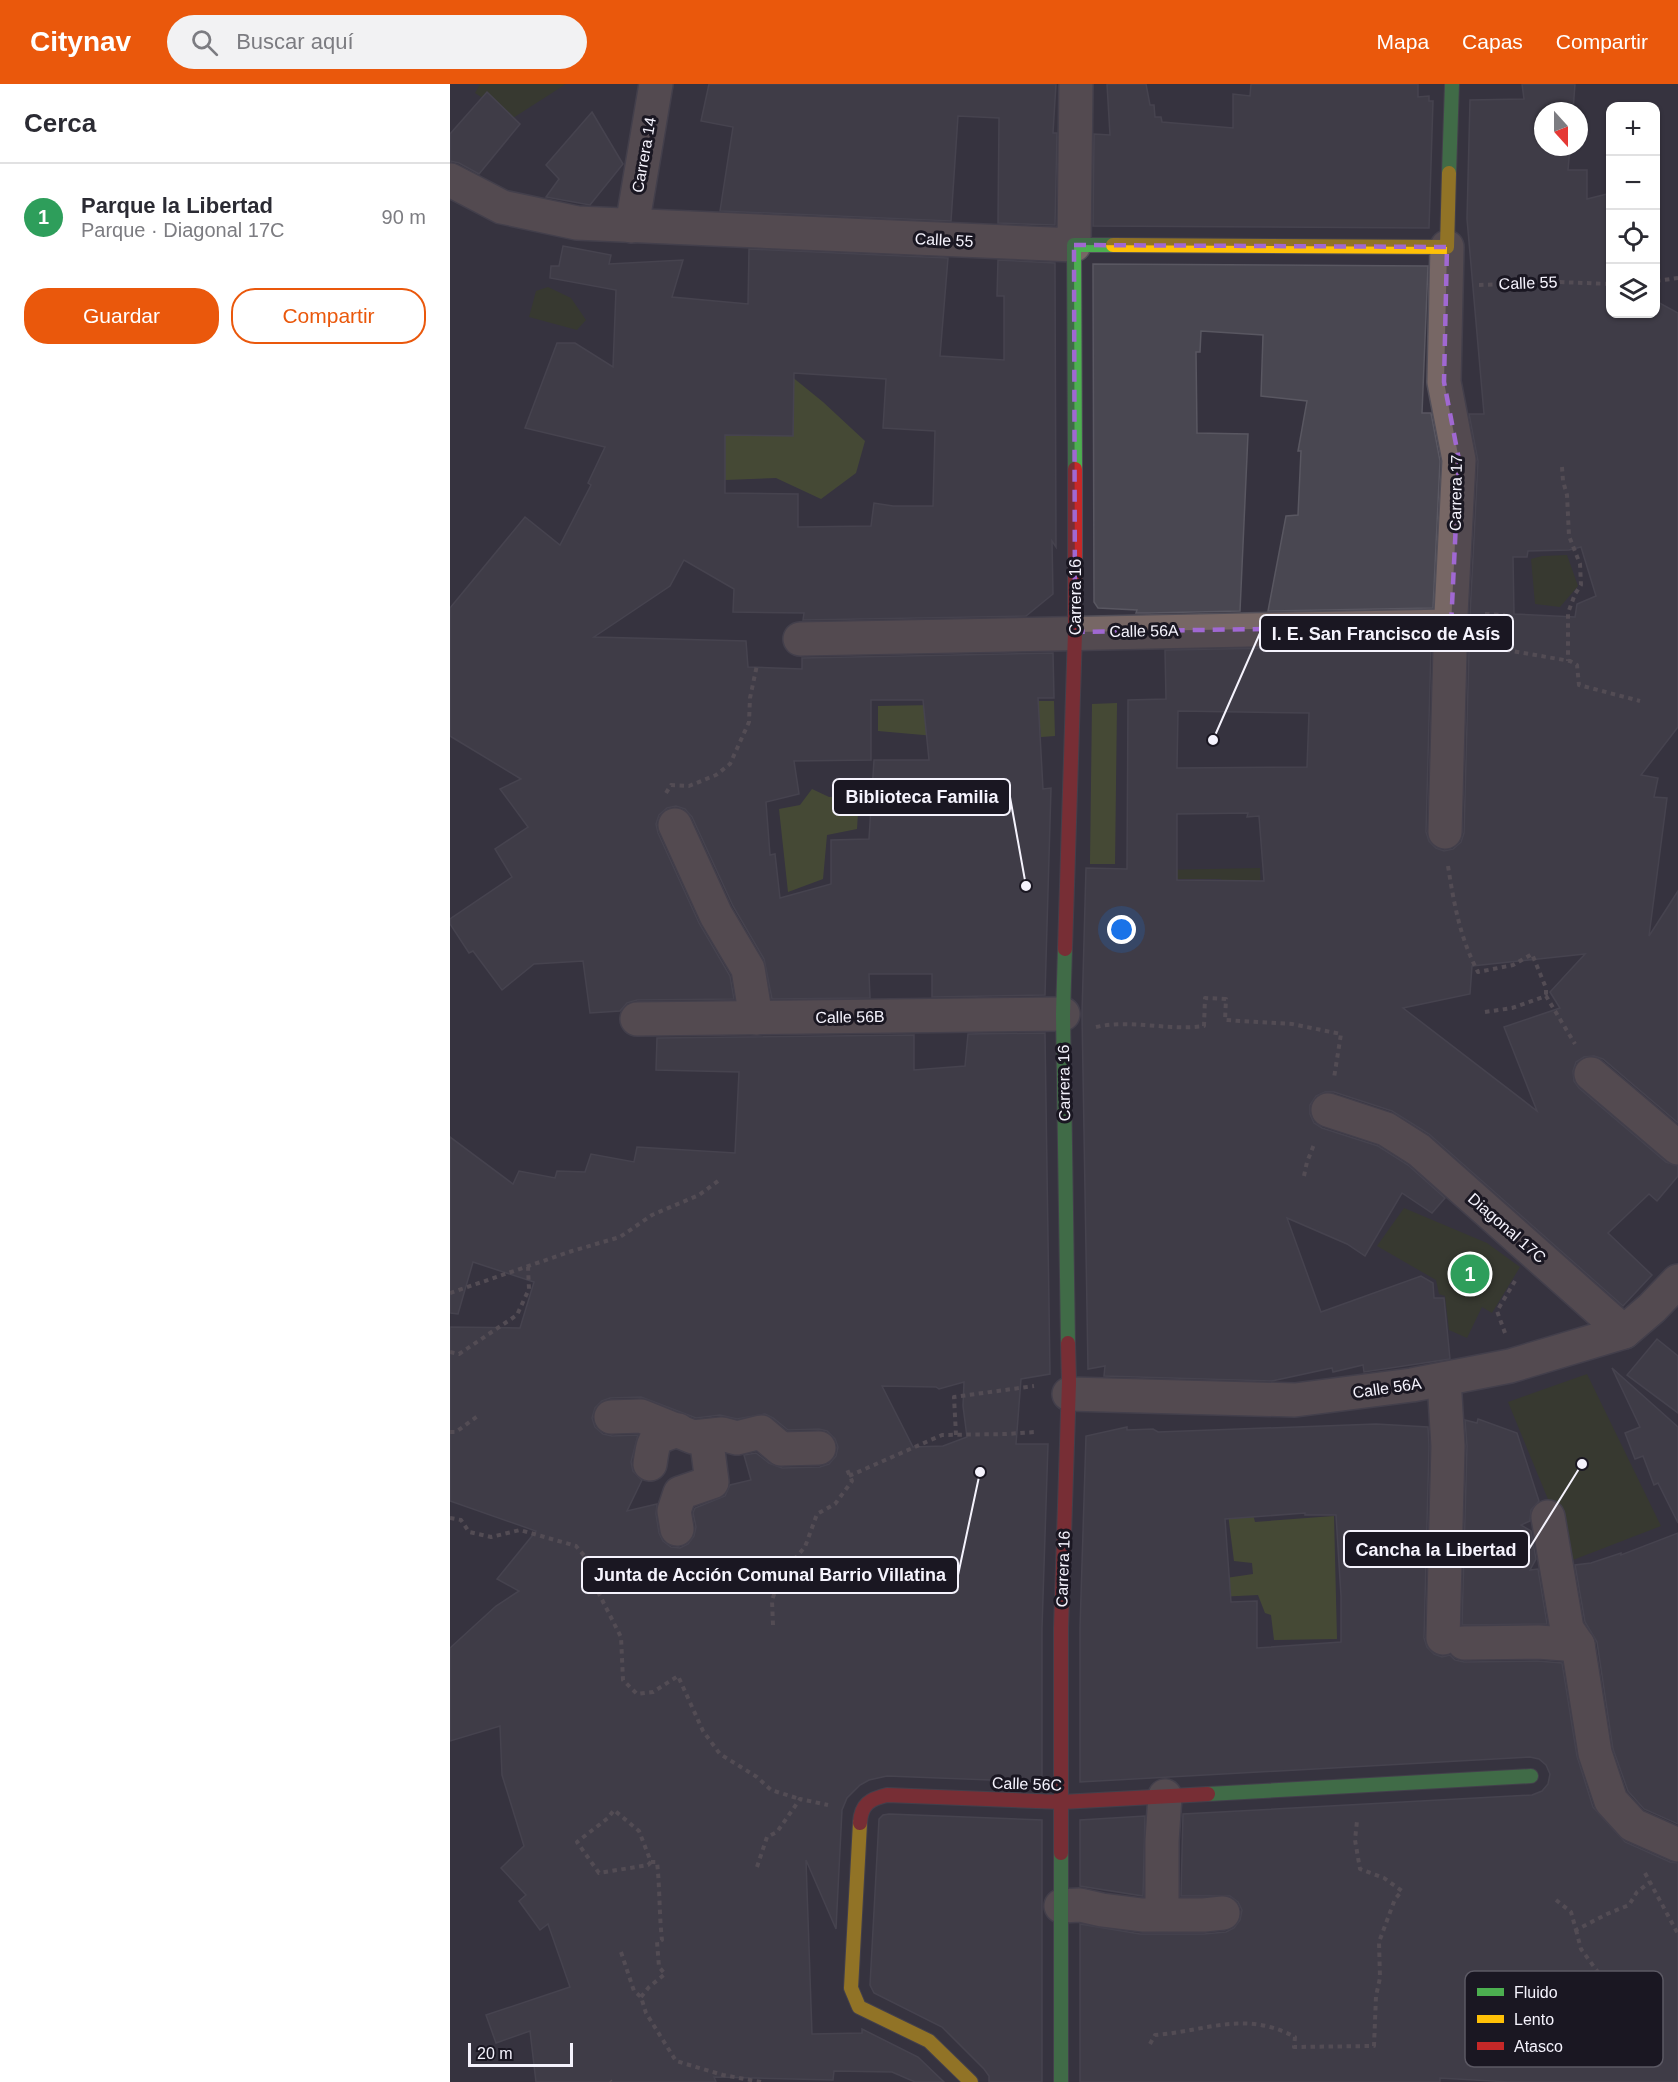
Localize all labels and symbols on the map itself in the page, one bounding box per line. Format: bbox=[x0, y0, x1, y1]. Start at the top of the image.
north arrow bbox=[1534, 102, 1588, 156]
street label: Carrera 14 bbox=[629, 116, 659, 194]
street label: Calle 55 bbox=[914, 230, 974, 250]
street label: Calle 55 bbox=[1498, 273, 1558, 293]
street label: Carrera 17 bbox=[1447, 455, 1465, 531]
street label: Carrera 16 bbox=[1067, 559, 1084, 635]
callout: I. E. San Francisco de Asís bbox=[1260, 615, 1513, 651]
street label: Calle 56A bbox=[1109, 622, 1179, 640]
text: I. E. San Francisco de Asís bbox=[1272, 624, 1500, 644]
callout: Biblioteca Familia bbox=[833, 779, 1010, 815]
text: Biblioteca Familia bbox=[845, 787, 1000, 807]
your location bbox=[1107, 915, 1136, 944]
street label: Calle 56B bbox=[815, 1008, 885, 1026]
street label: Carrera 16 bbox=[1055, 1045, 1073, 1121]
street label: Diagonal 17C bbox=[1465, 1190, 1549, 1266]
pin: 1 bbox=[1450, 1252, 1490, 1296]
street label: Calle 56A bbox=[1351, 1375, 1423, 1401]
street label: Carrera 16 bbox=[1053, 1530, 1073, 1608]
callout: Cancha la Libertad bbox=[1344, 1531, 1529, 1567]
text: Cancha la Libertad bbox=[1355, 1540, 1517, 1560]
callout: Junta de Acción Comunal Barrio Villatina bbox=[582, 1557, 958, 1593]
text: Junta de Acción Comunal Barrio Villatina bbox=[594, 1565, 947, 1585]
street label: Calle 56C bbox=[992, 1774, 1062, 1794]
legend bbox=[1465, 1971, 1663, 2067]
text: Fluido bbox=[1514, 1984, 1558, 2001]
text: Lento bbox=[1514, 2011, 1554, 2028]
text: Atasco bbox=[1514, 2038, 1563, 2055]
scale bar bbox=[468, 2040, 573, 2068]

